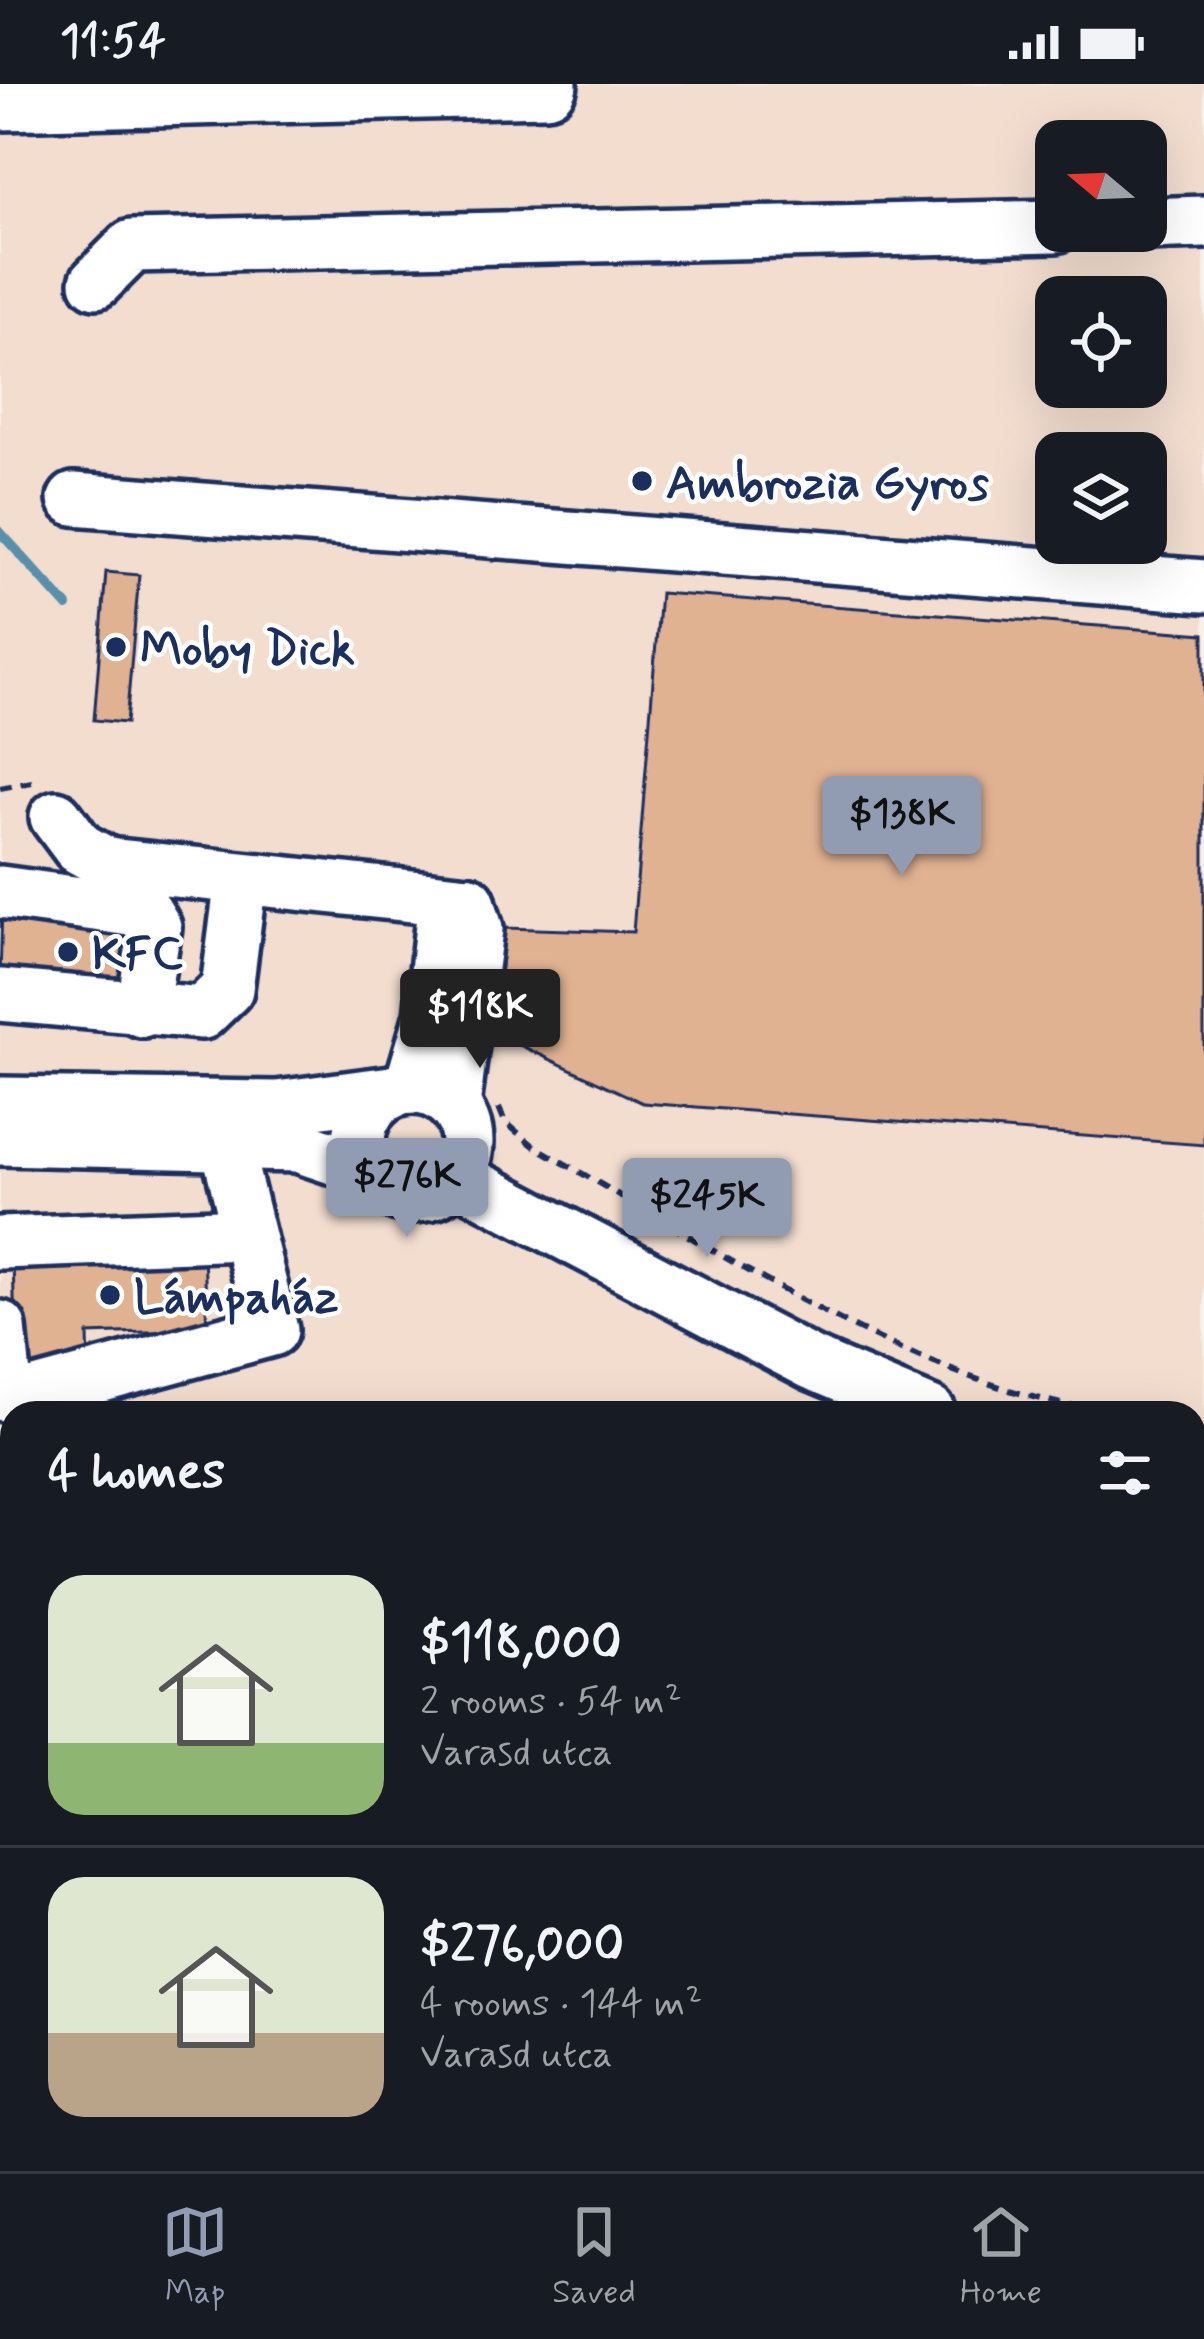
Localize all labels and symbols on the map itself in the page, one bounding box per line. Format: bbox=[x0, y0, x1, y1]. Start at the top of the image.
north arrow bbox=[1035, 120, 1167, 252]
place label: Ambrozia Gyros bbox=[666, 453, 990, 516]
marker: Ambrozia Gyros bbox=[629, 468, 655, 494]
place label: Moby Dick bbox=[140, 619, 355, 682]
marker: Moby Dick bbox=[103, 634, 129, 660]
pin: $138K bbox=[818, 776, 986, 878]
place label: KFC bbox=[92, 924, 183, 987]
marker: KFC bbox=[55, 939, 81, 965]
pin: $118K bbox=[396, 969, 564, 1071]
pin: $276K bbox=[323, 1138, 491, 1240]
pin: $245K bbox=[623, 1158, 791, 1260]
place label: Lámpaház bbox=[134, 1267, 339, 1330]
marker: Lámpaház bbox=[97, 1282, 123, 1308]

